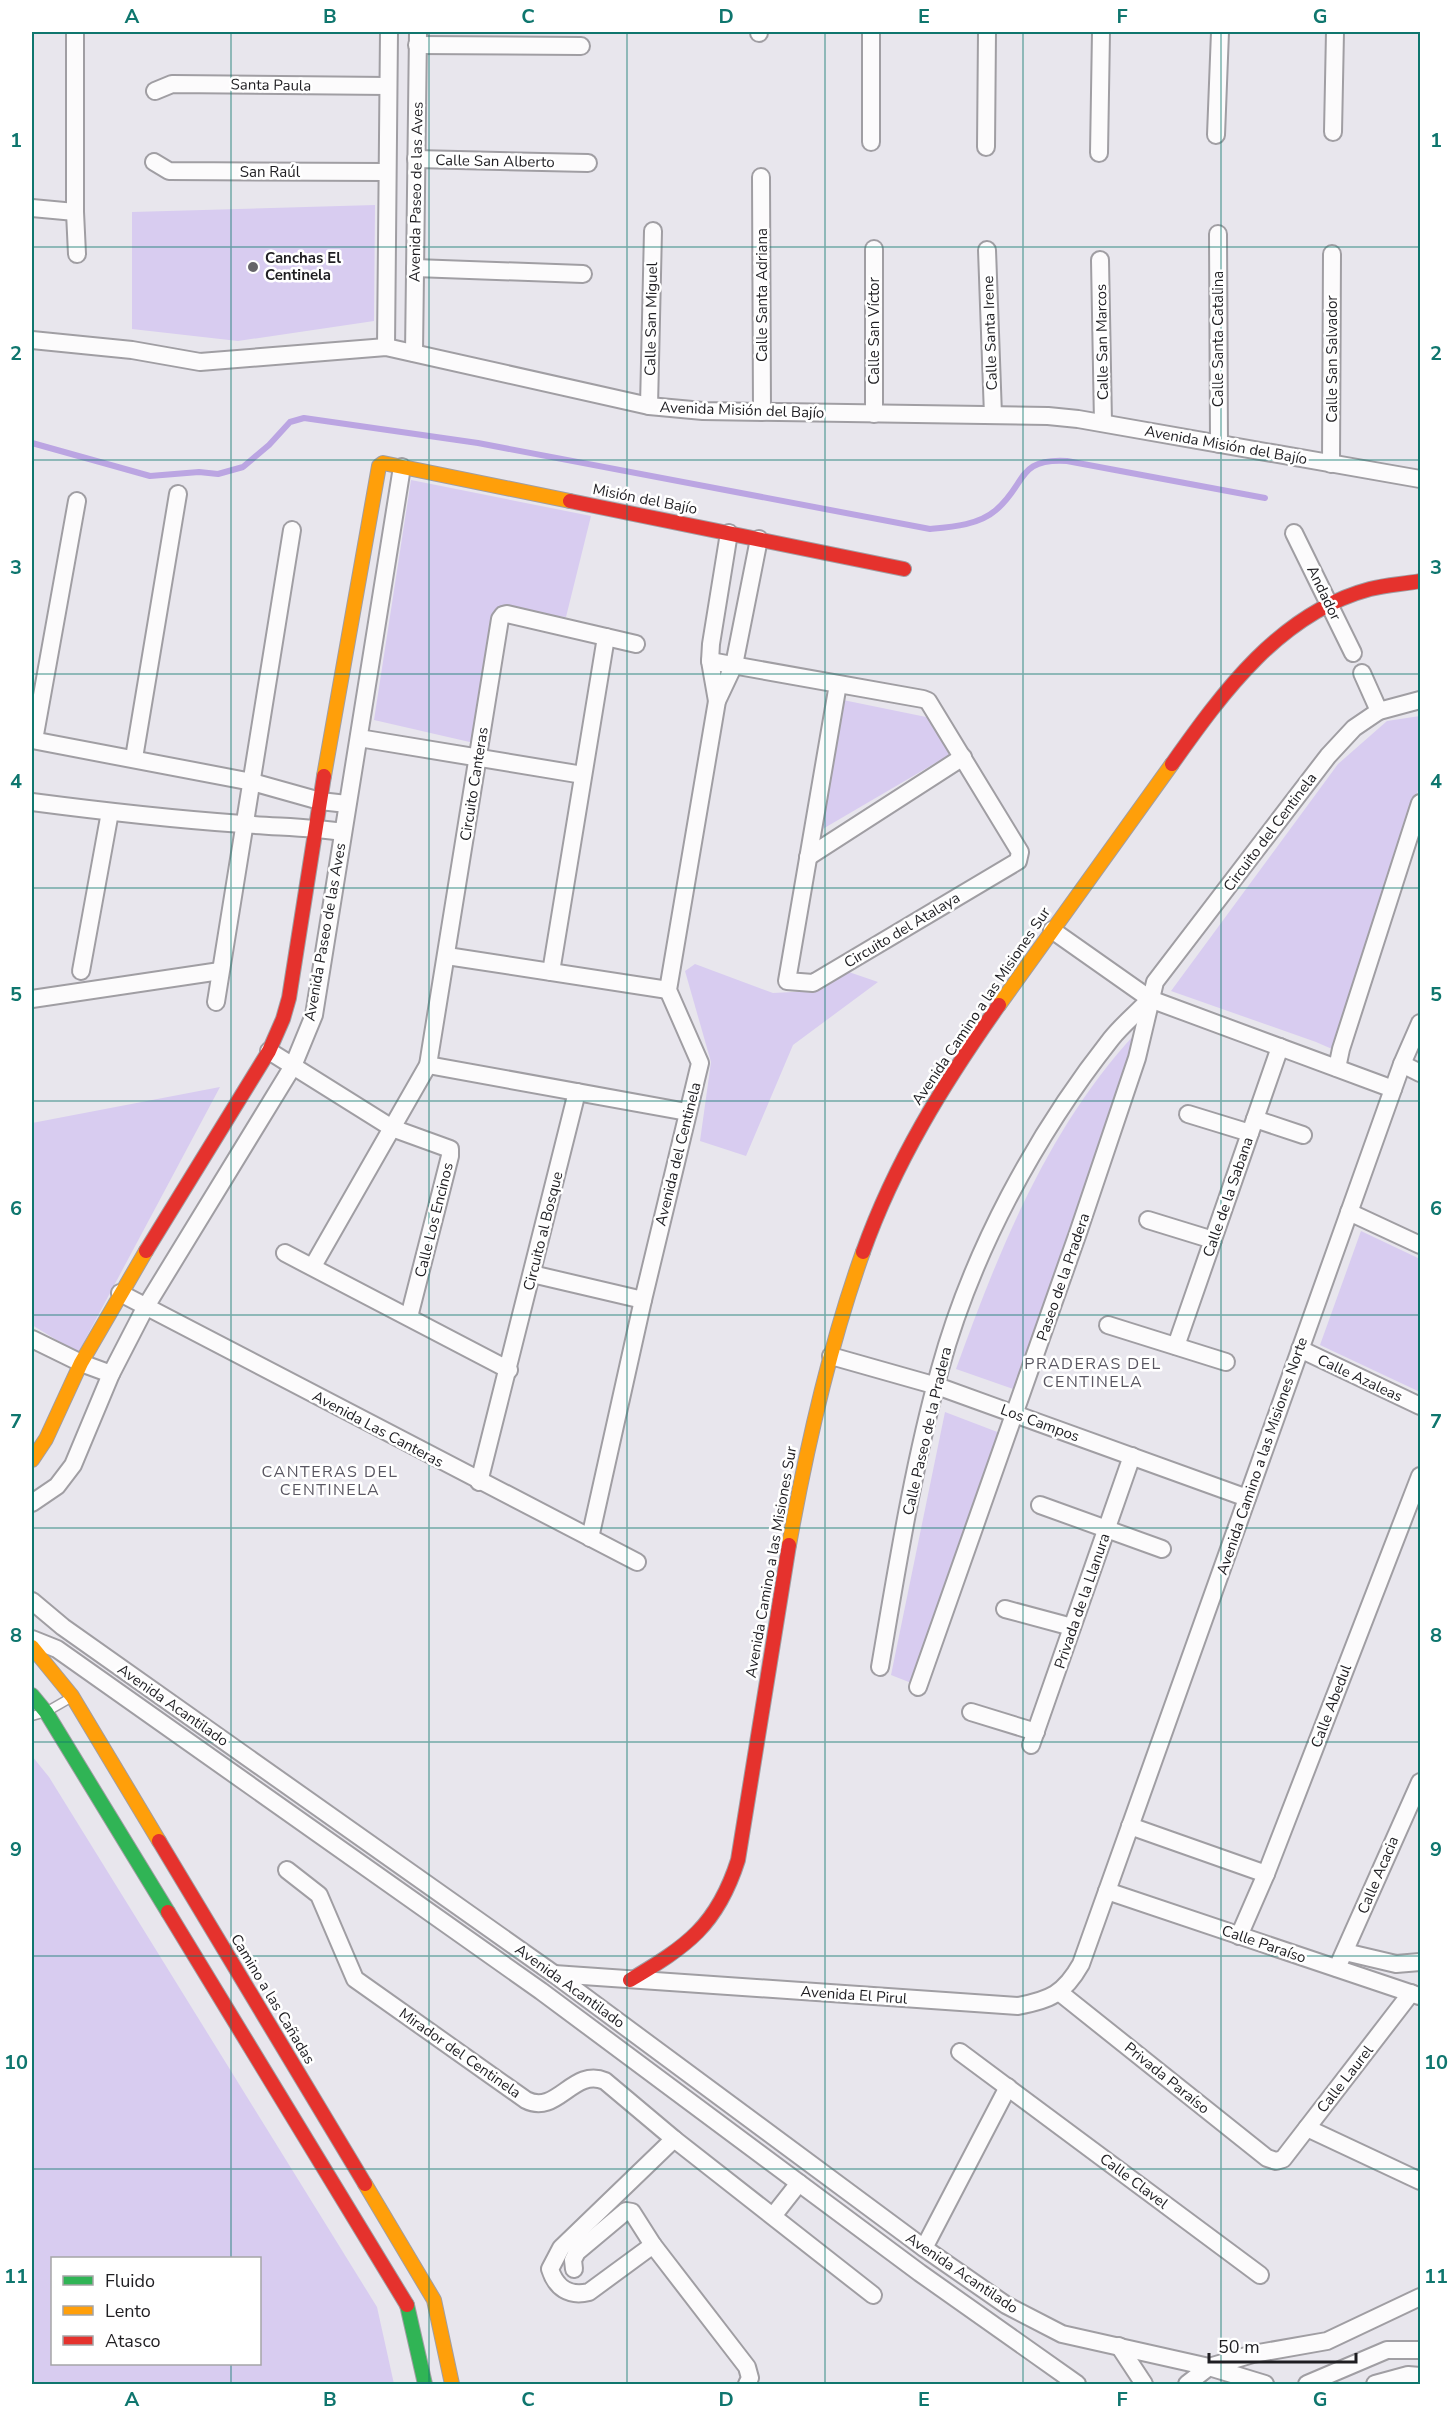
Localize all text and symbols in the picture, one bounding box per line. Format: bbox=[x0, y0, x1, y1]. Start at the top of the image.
text: A bbox=[125, 3, 140, 30]
text: B bbox=[323, 3, 337, 30]
text: C bbox=[521, 3, 535, 30]
text: D bbox=[718, 3, 734, 30]
text: E bbox=[918, 3, 930, 30]
text: F bbox=[1116, 3, 1128, 30]
text: G bbox=[1313, 3, 1327, 30]
street label: Santa Paula bbox=[231, 74, 311, 96]
street label: Avenida Paseo de las Aves bbox=[404, 102, 428, 282]
text: 1 bbox=[10, 127, 22, 154]
text: 1 bbox=[1430, 127, 1442, 154]
street label: Calle San Alberto bbox=[435, 150, 555, 172]
street label: San Raúl bbox=[240, 162, 301, 182]
street label: Calle Santa Adriana bbox=[752, 228, 772, 362]
place label: Canchas El Centinela bbox=[265, 248, 341, 285]
marker: Canchas El Centinela bbox=[246, 260, 260, 274]
street label: Calle San Miguel bbox=[640, 261, 662, 376]
street label: Calle Santa Catalina bbox=[1208, 271, 1228, 407]
street label: Calle Santa Irene bbox=[978, 275, 1002, 391]
street label: Calle San Víctor bbox=[864, 277, 884, 385]
street label: Calle San Marcos bbox=[1091, 284, 1113, 400]
street label: Calle San Salvador bbox=[1322, 295, 1342, 423]
text: 2 bbox=[10, 340, 22, 367]
text: 2 bbox=[1430, 340, 1442, 367]
street label: Avenida Misión del Bajío bbox=[659, 397, 825, 423]
street label: Avenida Misión del Bajío bbox=[1143, 421, 1309, 469]
street label: Misión del Bajío bbox=[591, 479, 699, 519]
text: 3 bbox=[10, 554, 22, 581]
text: 3 bbox=[1430, 554, 1442, 581]
street label: Andador bbox=[1302, 562, 1346, 624]
street label: Circuito Canteras bbox=[455, 726, 493, 842]
text: 4 bbox=[10, 768, 22, 795]
text: 4 bbox=[1430, 768, 1442, 795]
street label: Circuito del Centinela bbox=[1219, 769, 1321, 895]
street label: Avenida Paseo de las Aves bbox=[299, 841, 351, 1023]
street label: Circuito del Atalaya bbox=[840, 887, 964, 973]
street label: Avenida Camino a las Misiones Sur bbox=[907, 903, 1055, 1109]
text: 5 bbox=[10, 981, 22, 1008]
text: 5 bbox=[1430, 981, 1442, 1008]
street label: Avenida del Centinela bbox=[650, 1080, 706, 1228]
street label: Calle de la Sabana bbox=[1198, 1134, 1258, 1260]
street label: Calle Los Encinos bbox=[410, 1160, 458, 1280]
street label: Circuito al Bosque bbox=[519, 1169, 567, 1293]
text: 6 bbox=[10, 1195, 22, 1222]
text: 6 bbox=[1430, 1195, 1442, 1222]
street label: Paseo de la Pradera bbox=[1032, 1210, 1094, 1344]
street label: Avenida Camino a las Misiones Norte bbox=[1212, 1335, 1312, 1577]
street label: Calle Paseo de la Pradera bbox=[898, 1345, 956, 1517]
street label: Calle Azaleas bbox=[1314, 1350, 1406, 1406]
district label: PRADERAS DEL CENTINELA bbox=[1024, 1353, 1162, 1393]
street label: Avenida Las Canteras bbox=[309, 1386, 447, 1472]
street label: Los Campos bbox=[998, 1400, 1082, 1446]
text: 7 bbox=[10, 1408, 22, 1435]
text: 7 bbox=[1430, 1408, 1442, 1435]
street label: Avenida Camino a las Misiones Sur bbox=[741, 1444, 801, 1679]
district label: CANTERAS DEL CENTINELA bbox=[262, 1461, 398, 1501]
street label: Privada de la Llanura bbox=[1049, 1531, 1115, 1671]
text: 8 bbox=[10, 1622, 22, 1649]
text: 8 bbox=[1430, 1622, 1442, 1649]
street label: Avenida Acantilado bbox=[114, 1659, 232, 1751]
street label: Calle Abedul bbox=[1306, 1661, 1356, 1751]
street label: Calle Acacia bbox=[1353, 1833, 1403, 1917]
text: 9 bbox=[10, 1836, 22, 1863]
text: 9 bbox=[1430, 1836, 1442, 1863]
street label: Calle Paraíso bbox=[1219, 1920, 1309, 1968]
street label: Camino a las Cañadas bbox=[226, 1930, 320, 2068]
street label: Avenida Acantilado bbox=[511, 1939, 629, 2033]
street label: Avenida El Pirul bbox=[800, 1981, 909, 2009]
street label: Mirador del Centinela bbox=[395, 2003, 525, 2103]
street label: Privada Paraíso bbox=[1120, 2038, 1214, 2118]
street label: Calle Laurel bbox=[1312, 2041, 1378, 2117]
text: 10 bbox=[4, 2049, 28, 2076]
text: 10 bbox=[1424, 2049, 1448, 2076]
street label: Calle Clavel bbox=[1096, 2149, 1173, 2214]
street label: Avenida Acantilado bbox=[902, 2228, 1022, 2318]
legend bbox=[51, 2257, 261, 2365]
text: 11 bbox=[4, 2263, 28, 2290]
text: 11 bbox=[1424, 2263, 1448, 2290]
text: Fluido bbox=[105, 2269, 155, 2293]
text: Lento bbox=[105, 2299, 151, 2323]
scale bar bbox=[1209, 2326, 1356, 2364]
text: Atasco bbox=[105, 2329, 161, 2353]
text: 50 m bbox=[1218, 2335, 1260, 2359]
text: A bbox=[125, 2386, 140, 2413]
text: B bbox=[323, 2386, 337, 2413]
text: C bbox=[521, 2386, 535, 2413]
text: D bbox=[718, 2386, 734, 2413]
text: E bbox=[918, 2386, 930, 2413]
text: F bbox=[1116, 2386, 1128, 2413]
text: G bbox=[1313, 2386, 1327, 2413]

